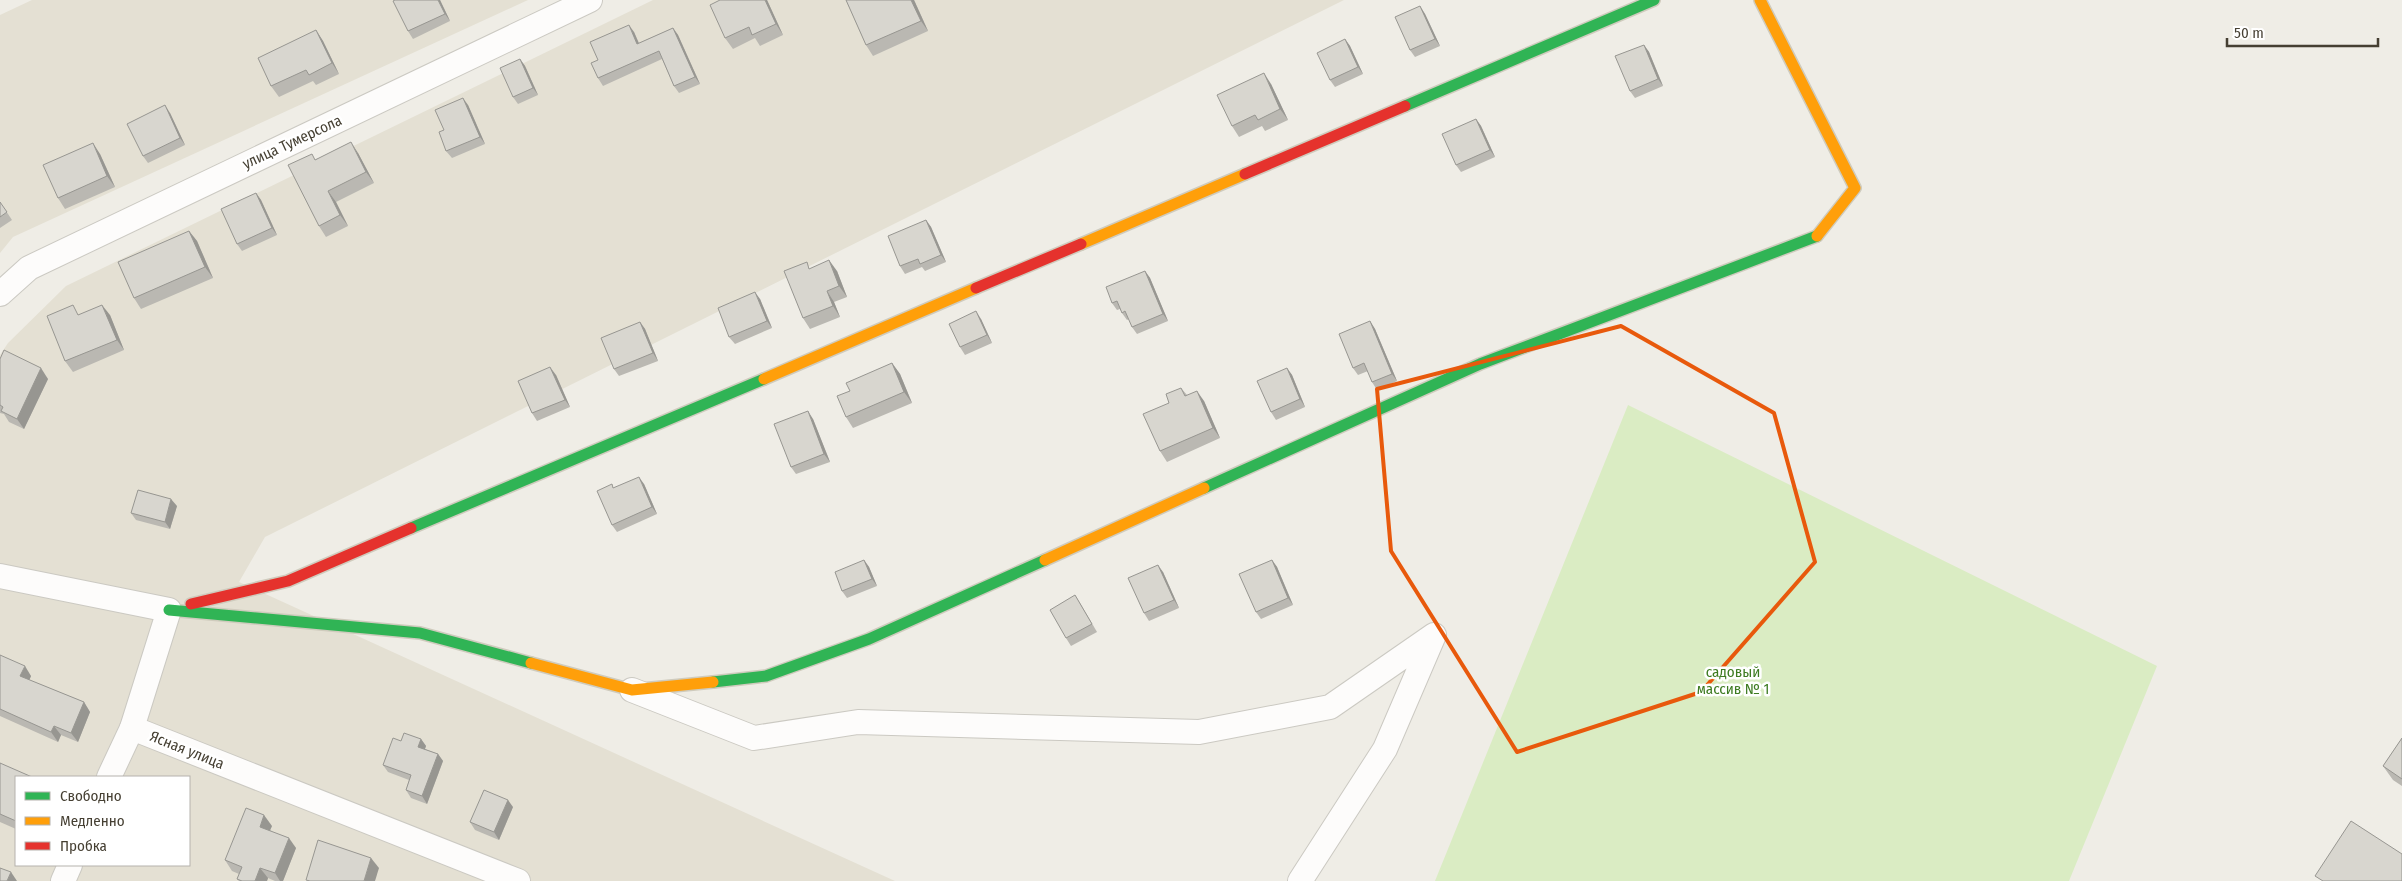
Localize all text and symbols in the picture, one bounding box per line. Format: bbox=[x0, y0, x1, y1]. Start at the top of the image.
scale bar bbox=[2227, 15, 2378, 47]
text: 50 m bbox=[2234, 24, 2264, 42]
street label: улица Тумерсола bbox=[239, 111, 345, 173]
park label: садовый массив № 1 bbox=[1697, 663, 1769, 698]
street label: Ясная улица bbox=[147, 727, 227, 773]
legend bbox=[15, 776, 190, 866]
text: Свободно bbox=[60, 787, 122, 805]
text: Медленно bbox=[60, 812, 125, 830]
text: Пробка bbox=[60, 837, 107, 855]

